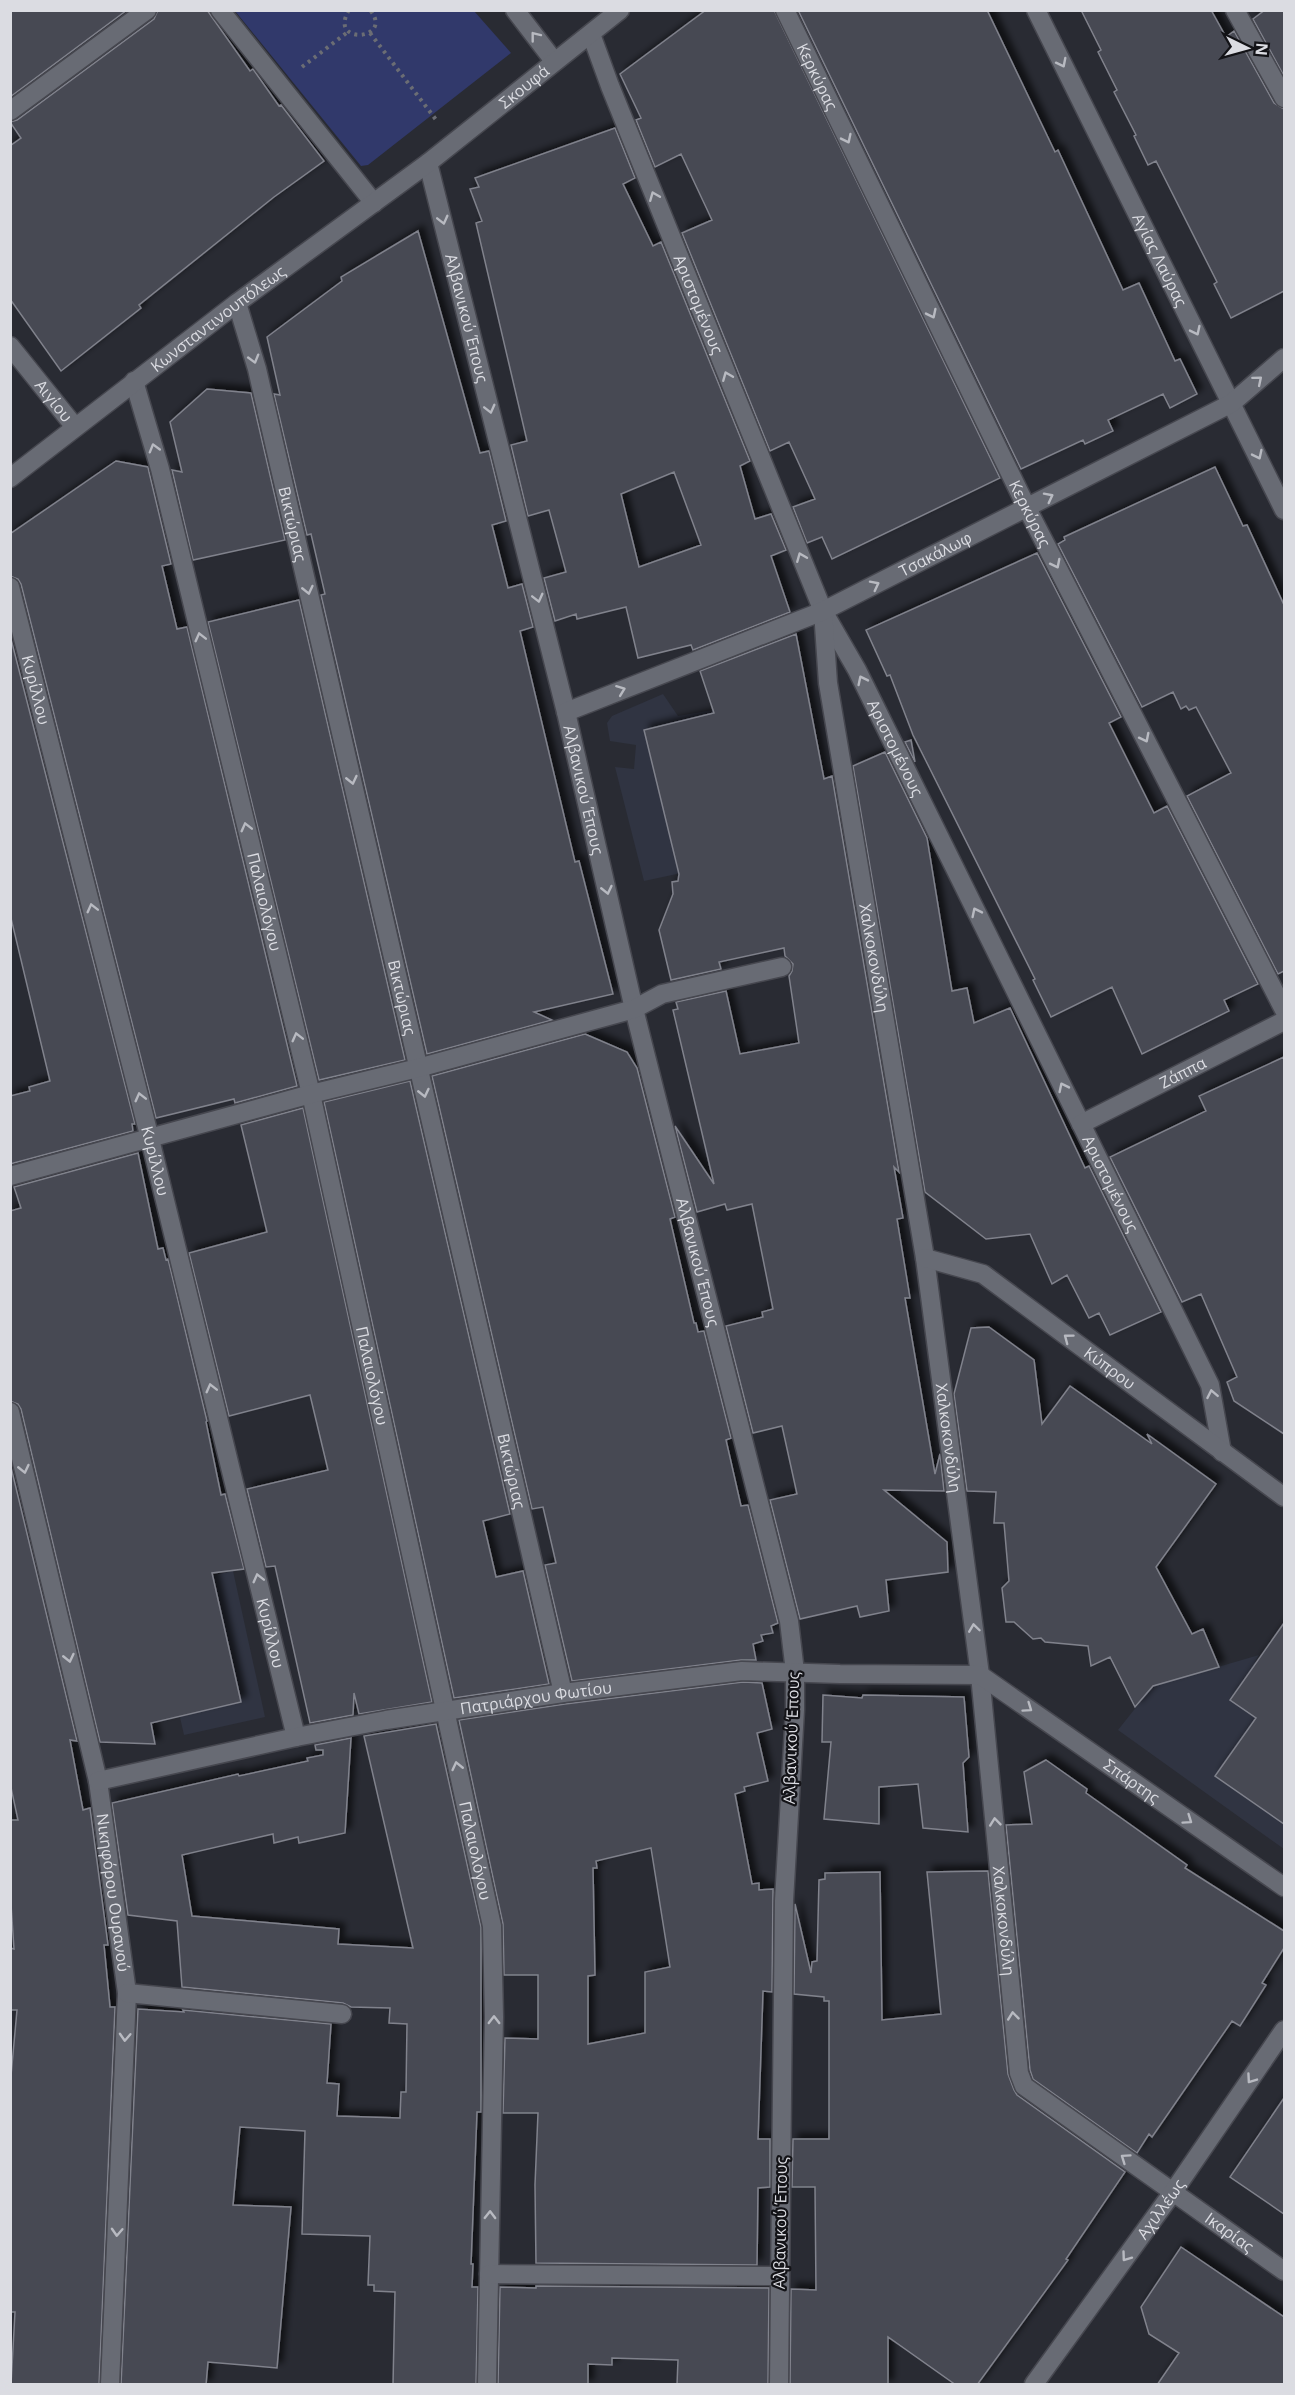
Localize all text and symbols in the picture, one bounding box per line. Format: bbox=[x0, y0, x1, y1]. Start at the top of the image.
north arrow bbox=[1217, 18, 1277, 78]
one-way arrow bbox=[531, 31, 542, 42]
street label: Κερκύρας bbox=[792, 39, 843, 114]
text: N bbox=[1250, 42, 1273, 57]
one-way arrow bbox=[1055, 56, 1066, 67]
street label: Σκουφά bbox=[494, 60, 554, 113]
one-way arrow bbox=[840, 132, 852, 143]
one-way arrow bbox=[649, 191, 661, 202]
street label: Αγίας Λαύρας bbox=[1128, 209, 1193, 311]
one-way arrow bbox=[435, 215, 448, 225]
street label: Αλβανικού Έπους bbox=[440, 251, 494, 385]
street label: Αριστομένους bbox=[669, 251, 729, 358]
street label: Κωνσταντινουπόλεως bbox=[146, 260, 290, 377]
one-way arrow bbox=[925, 308, 937, 319]
one-way arrow bbox=[1189, 325, 1201, 336]
one-way arrow bbox=[247, 353, 259, 364]
one-way arrow bbox=[722, 372, 734, 383]
street label: Αιγίου bbox=[30, 375, 78, 426]
one-way arrow bbox=[1251, 377, 1262, 388]
one-way arrow bbox=[483, 404, 496, 414]
one-way arrow bbox=[148, 443, 161, 453]
one-way arrow bbox=[1250, 449, 1262, 460]
street label: Κερκύρας bbox=[1004, 476, 1056, 551]
street label: Βικτώριας bbox=[273, 484, 312, 564]
one-way arrow bbox=[1042, 493, 1053, 504]
street label: Τσακάλωφ bbox=[895, 526, 975, 582]
one-way arrow bbox=[796, 552, 808, 563]
one-way arrow bbox=[1048, 558, 1060, 569]
one-way arrow bbox=[868, 581, 879, 592]
one-way arrow bbox=[301, 585, 314, 595]
one-way arrow bbox=[530, 593, 543, 603]
one-way arrow bbox=[195, 633, 208, 643]
street label: Κυρίλλου bbox=[17, 653, 55, 727]
one-way arrow bbox=[858, 676, 870, 687]
one-way arrow bbox=[615, 685, 625, 698]
street label: Αριστομένους bbox=[862, 696, 929, 800]
street label: Αλβανικού Έπους bbox=[558, 723, 609, 857]
one-way arrow bbox=[1138, 731, 1149, 742]
one-way arrow bbox=[344, 775, 357, 785]
one-way arrow bbox=[241, 822, 254, 832]
street label: Παλαιολόγου bbox=[242, 850, 287, 953]
one-way arrow bbox=[600, 885, 613, 895]
street label: Χαλκοκονδύλη bbox=[854, 902, 894, 1014]
one-way arrow bbox=[86, 903, 99, 913]
one-way arrow bbox=[972, 907, 984, 918]
street label: Βικτώριας bbox=[383, 958, 422, 1038]
one-way arrow bbox=[292, 1032, 305, 1042]
street label: Ζάππα bbox=[1156, 1051, 1210, 1093]
one-way arrow bbox=[1058, 1082, 1070, 1093]
one-way arrow bbox=[417, 1088, 430, 1098]
one-way arrow bbox=[134, 1092, 147, 1102]
street label: Κυρίλλου bbox=[136, 1124, 174, 1198]
street label: Αριστομένους bbox=[1077, 1132, 1144, 1236]
street label: Αλβανικού Έπους bbox=[671, 1195, 725, 1329]
street label: Παλαιολόγου bbox=[351, 1324, 394, 1427]
one-way arrow bbox=[1064, 1334, 1075, 1345]
street label: Κύπρου bbox=[1080, 1342, 1140, 1394]
street label: Χαλκοκονδύλη bbox=[931, 1382, 967, 1494]
one-way arrow bbox=[206, 1384, 219, 1394]
one-way arrow bbox=[1206, 1389, 1219, 1399]
street label: Βικτώριας bbox=[492, 1431, 531, 1511]
one-way arrow bbox=[17, 1463, 30, 1473]
one-way arrow bbox=[252, 1573, 265, 1583]
street label: Κυρίλλου bbox=[251, 1596, 290, 1670]
one-way arrow bbox=[969, 1624, 981, 1633]
one-way arrow bbox=[61, 1653, 74, 1663]
street label: Αλβανικού Έπους bbox=[778, 1671, 804, 1804]
street label: Πατριάρχου Φωτίου bbox=[458, 1676, 613, 1720]
one-way arrow bbox=[1022, 1701, 1033, 1712]
street label: Σπάρτης bbox=[1099, 1754, 1165, 1808]
one-way arrow bbox=[451, 1761, 464, 1771]
street label: Παλαιολόγου bbox=[454, 1799, 497, 1902]
street label: Νικηφόρου Ουρανού bbox=[92, 1812, 135, 1973]
one-way arrow bbox=[1182, 1813, 1193, 1824]
one-way arrow bbox=[989, 1818, 1002, 1827]
street label: Χαλκοκονδύλη bbox=[988, 1865, 1020, 1977]
one-way arrow bbox=[1007, 2012, 1020, 2021]
one-way arrow bbox=[488, 2016, 500, 2025]
one-way arrow bbox=[119, 2032, 132, 2041]
one-way arrow bbox=[1247, 2072, 1258, 2083]
one-way arrow bbox=[1121, 2154, 1132, 2165]
street label: Αλβανικού Έπους bbox=[768, 2156, 792, 2289]
street label: Αχιλλέως bbox=[1131, 2174, 1190, 2243]
street label: Ικαρίας bbox=[1201, 2207, 1259, 2257]
one-way arrow bbox=[484, 2211, 496, 2220]
one-way arrow bbox=[110, 2227, 123, 2236]
one-way arrow bbox=[1122, 2250, 1133, 2261]

